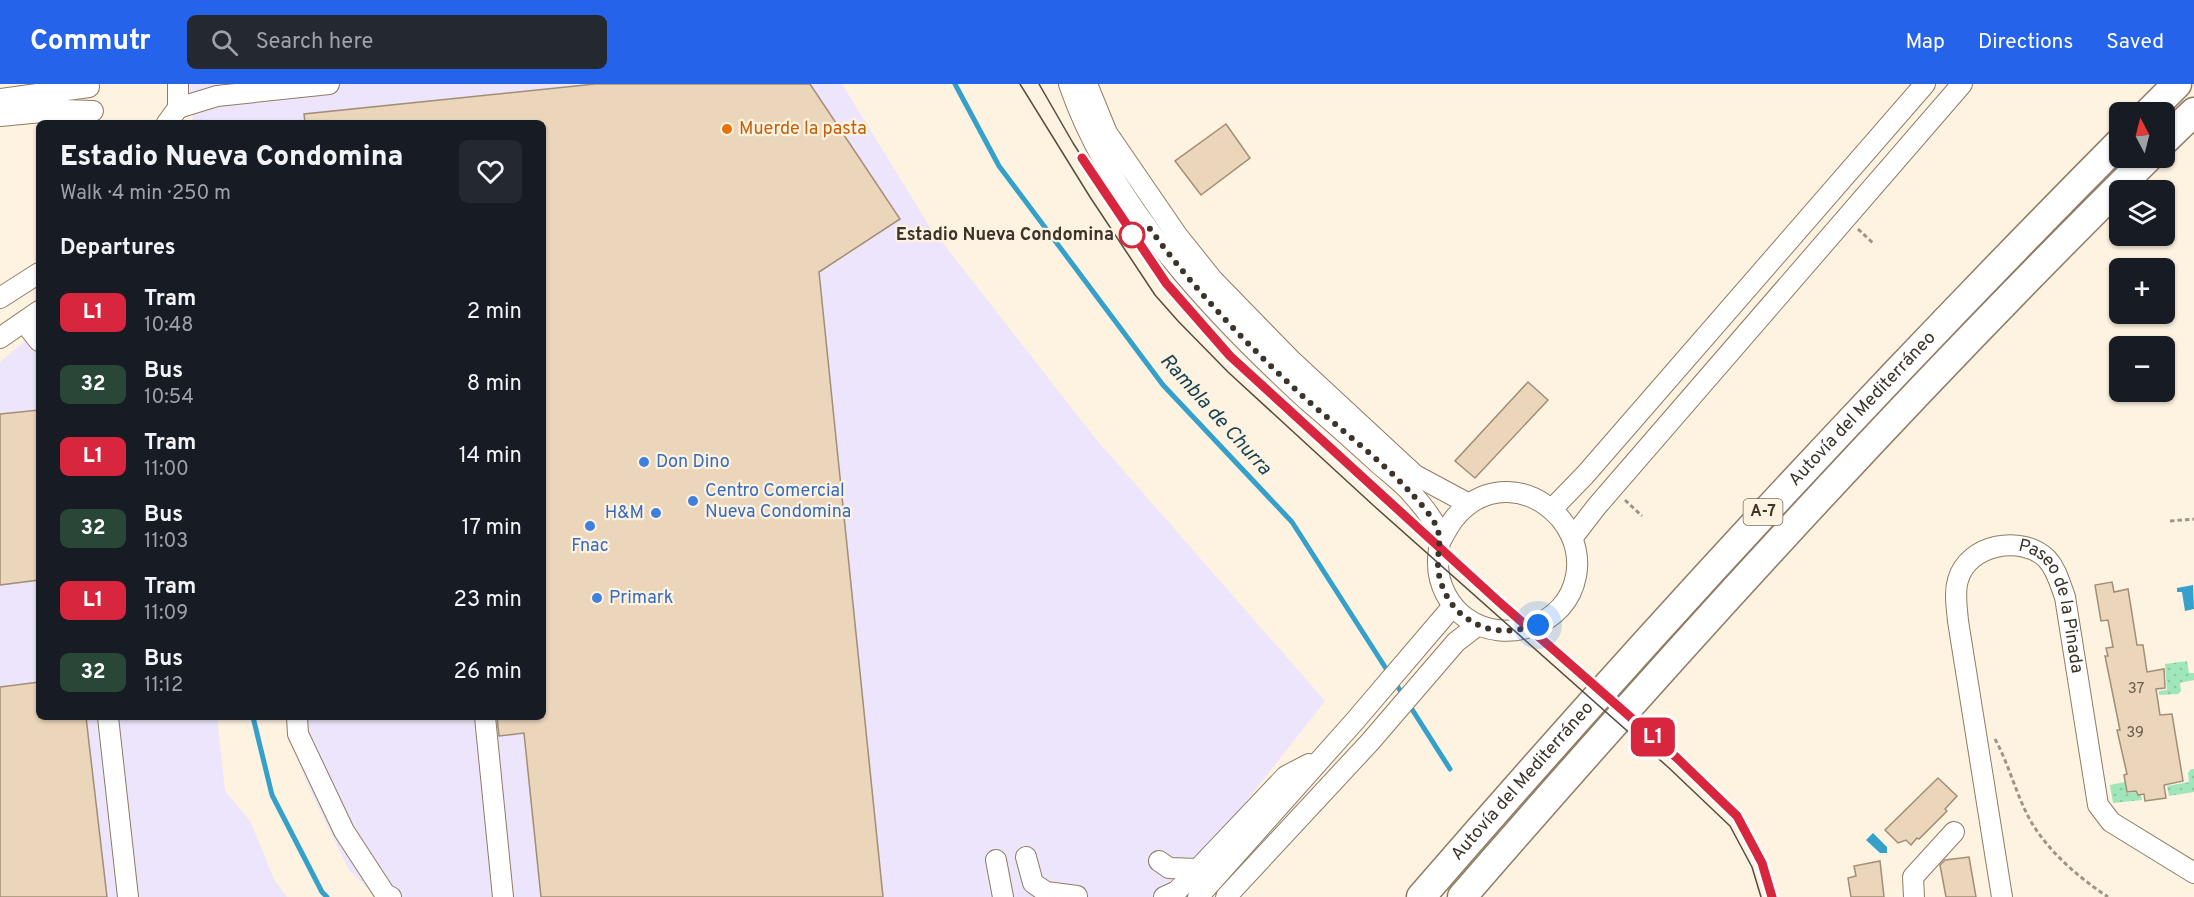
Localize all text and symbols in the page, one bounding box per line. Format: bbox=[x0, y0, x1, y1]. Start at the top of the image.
search box bbox=[187, 15, 607, 69]
text: Commutr bbox=[30, 24, 151, 60]
icon: search bbox=[208, 26, 241, 59]
text: Search here bbox=[256, 29, 373, 56]
text: Map bbox=[1905, 29, 1945, 56]
text: Directions bbox=[1978, 29, 2073, 56]
text: Saved bbox=[2106, 29, 2164, 56]
north arrow bbox=[2109, 102, 2175, 168]
map controls bbox=[2109, 102, 2175, 402]
place label: Muerde la pasta bbox=[739, 118, 867, 141]
marker: Muerde la pasta bbox=[720, 122, 734, 136]
text: Estadio Nueva Condomina bbox=[60, 140, 403, 176]
button: heart bbox=[459, 140, 522, 203]
button: layers bbox=[2109, 180, 2175, 246]
text: Walk · 4 min · 250 m bbox=[60, 181, 231, 207]
marker: Estadio Nueva Condomina bbox=[1119, 222, 1145, 248]
place label: Estadio Nueva Condomina bbox=[896, 224, 1114, 247]
text: Departures bbox=[60, 235, 176, 262]
button: + bbox=[2109, 258, 2175, 324]
text: Tram bbox=[144, 286, 196, 313]
text: L1 bbox=[83, 299, 103, 326]
text: 2 min bbox=[467, 299, 522, 326]
text: 10:48 bbox=[144, 313, 193, 339]
street label: Autovía del Mediterráneo bbox=[1784, 327, 1941, 491]
button: − bbox=[2109, 336, 2175, 402]
water label: Rambla de Churra bbox=[1153, 349, 1277, 482]
text: Bus bbox=[144, 358, 183, 385]
text: 32 bbox=[80, 371, 106, 398]
text: 8 min bbox=[467, 371, 522, 398]
text: 10:54 bbox=[144, 385, 194, 411]
text: Tram bbox=[144, 430, 196, 457]
text: L1 bbox=[83, 443, 103, 470]
text: 14 min bbox=[459, 443, 522, 470]
place label: Don Dino bbox=[656, 451, 730, 474]
marker: Don Dino bbox=[637, 455, 651, 469]
text: 11:00 bbox=[144, 457, 189, 483]
place label: Centro Comercial Nueva Condomina bbox=[705, 480, 851, 524]
marker: Centro Comercial Nueva Condomina bbox=[686, 494, 700, 508]
road number: A-7 bbox=[1744, 499, 1782, 525]
text: Bus bbox=[144, 502, 183, 529]
place label: H&M bbox=[605, 502, 644, 525]
marker: H&M bbox=[649, 506, 663, 520]
text: 32 bbox=[80, 515, 106, 542]
text: 17 min bbox=[462, 515, 522, 542]
marker: Fnac bbox=[583, 519, 597, 533]
text: 11:03 bbox=[144, 529, 188, 555]
street label: Paseo de la Pinada bbox=[2016, 534, 2088, 675]
place label: Fnac bbox=[571, 535, 609, 558]
text: Tram bbox=[144, 574, 196, 601]
text: L1 bbox=[83, 587, 103, 614]
text: 23 min bbox=[454, 587, 522, 614]
place label: Primark bbox=[609, 587, 673, 610]
marker: Primark bbox=[590, 591, 604, 605]
text: 11:09 bbox=[144, 601, 188, 627]
your location bbox=[1523, 610, 1553, 640]
text: Bus bbox=[144, 646, 183, 673]
text: 32 bbox=[80, 659, 106, 686]
text: 26 min bbox=[454, 659, 522, 686]
text: 11:12 bbox=[144, 673, 183, 699]
house number: 37 bbox=[2128, 680, 2145, 699]
street label: Autovía del Mediterráneo bbox=[1446, 697, 1599, 866]
line badge: L1 bbox=[1626, 718, 1680, 756]
text: L1 bbox=[1643, 724, 1663, 751]
house number: 39 bbox=[2126, 724, 2144, 743]

